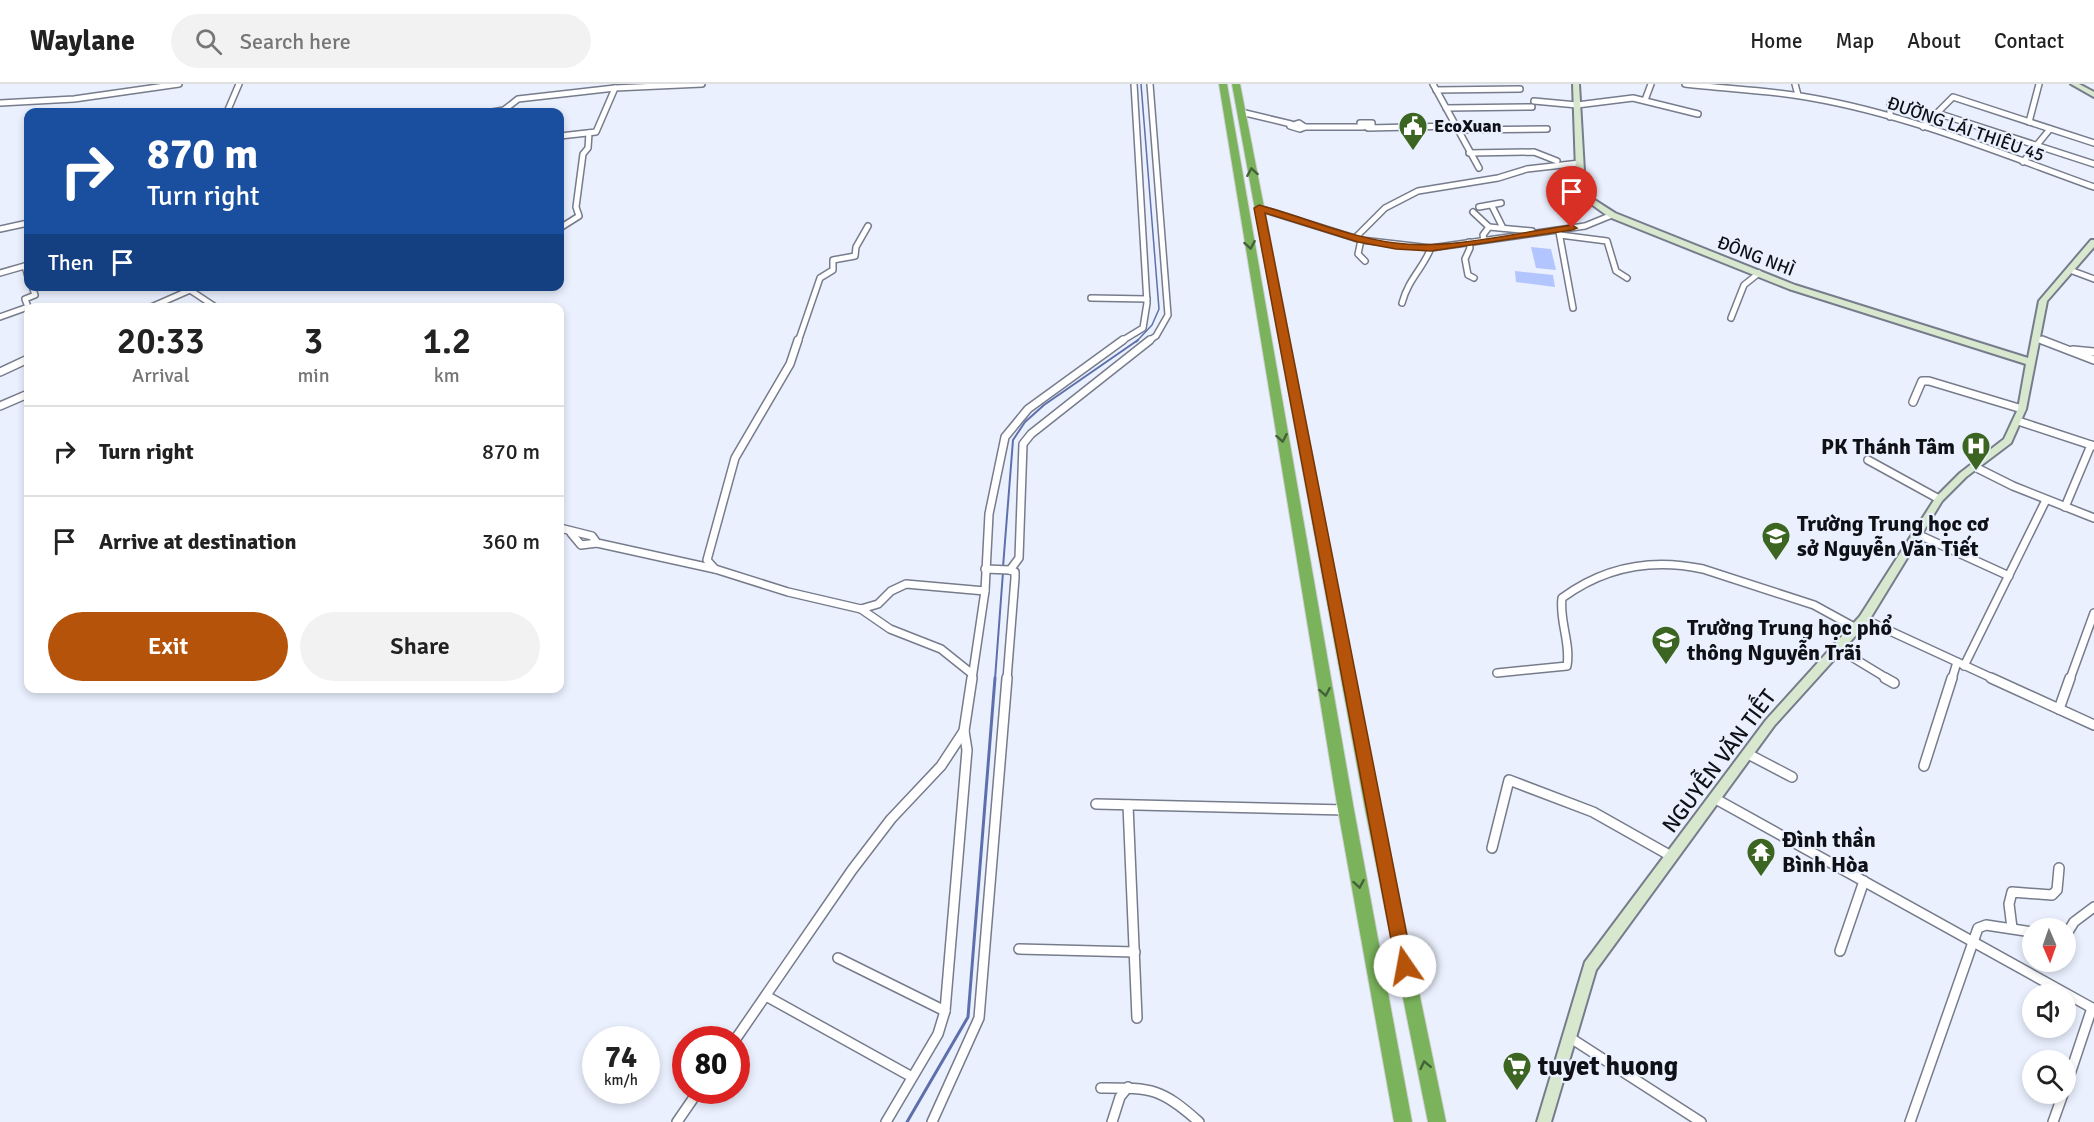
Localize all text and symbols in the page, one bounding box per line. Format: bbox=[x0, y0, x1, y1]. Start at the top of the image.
search box bbox=[171, 14, 591, 68]
text: Waylane bbox=[30, 24, 135, 58]
icon: search bbox=[192, 25, 225, 58]
text: Search here bbox=[240, 28, 351, 55]
text: Home bbox=[1750, 28, 1803, 54]
text: Map bbox=[1836, 28, 1874, 54]
text: About bbox=[1907, 28, 1961, 54]
text: Contact bbox=[1994, 28, 2064, 54]
street label: ĐƯỜNG LÁI THIÊU 45 bbox=[1884, 92, 2048, 166]
public building icon: EcoXuan bbox=[1397, 110, 1429, 152]
place label: EcoXuan bbox=[1434, 115, 1502, 137]
text: 870 m bbox=[147, 129, 258, 180]
icon: right bbox=[48, 132, 126, 210]
pin bbox=[1546, 166, 1597, 228]
one-way arrow bbox=[1246, 168, 1259, 178]
icon: arrive bbox=[1555, 175, 1588, 208]
text: Turn right bbox=[147, 180, 260, 213]
street label: ĐÔNG NHÌ bbox=[1714, 231, 1798, 281]
one-way arrow bbox=[1243, 241, 1255, 250]
icon: arrive bbox=[106, 246, 139, 279]
text: Then bbox=[48, 249, 94, 276]
text: 20:33 bbox=[117, 319, 205, 364]
text: 3 bbox=[304, 319, 323, 364]
text: 1.2 bbox=[422, 319, 471, 364]
text: Arrival bbox=[132, 363, 190, 388]
text: min bbox=[297, 363, 330, 388]
text: km bbox=[434, 363, 460, 388]
hospital icon: PK Thánh Tâm bbox=[1960, 430, 1992, 472]
one-way arrow bbox=[1275, 432, 1288, 442]
place label: PK Thánh Tâm bbox=[1821, 433, 1955, 460]
icon: right bbox=[48, 435, 81, 468]
text: Turn right bbox=[99, 438, 194, 465]
text: 870 m bbox=[482, 438, 540, 465]
place label: Trường Trung học cơ sở Nguyễn Văn Tiết bbox=[1797, 510, 1989, 562]
school or university icon: Trường Trung học cơ sở Nguyễn Văn Tiết bbox=[1760, 520, 1792, 562]
icon: arrive bbox=[48, 525, 81, 558]
text: Arrive at destination bbox=[99, 528, 296, 555]
text: 360 m bbox=[482, 528, 540, 555]
button: Exit bbox=[48, 612, 288, 681]
button: Share bbox=[300, 612, 540, 681]
place label: Trường Trung học phổ thông Nguyễn Trãi bbox=[1686, 614, 1893, 666]
school or university icon: Trường Trung học phổ thông Nguyễn Trãi bbox=[1650, 624, 1682, 666]
street label: NGUYỄN VĂN TIẾT bbox=[1655, 683, 1782, 838]
one-way arrow bbox=[1318, 687, 1331, 697]
place label: Đình thần Bình Hòa bbox=[1782, 826, 1876, 878]
temple icon: Đình thần Bình Hòa bbox=[1745, 836, 1777, 878]
one-way arrow bbox=[1352, 879, 1365, 889]
north arrow bbox=[2022, 918, 2076, 972]
map controls bbox=[2022, 918, 2076, 1104]
position arrow bbox=[1373, 934, 1437, 998]
button: sound bbox=[2022, 984, 2076, 1038]
speed limit sign: 80 bbox=[672, 1026, 750, 1104]
text: 74 bbox=[605, 1039, 637, 1076]
supermarket icon: tuyet huong bbox=[1501, 1050, 1533, 1092]
place label: tuyet huong bbox=[1537, 1050, 1678, 1083]
button: search bbox=[2022, 1050, 2076, 1104]
one-way arrow bbox=[1419, 1060, 1432, 1070]
text: km/h bbox=[604, 1071, 638, 1089]

